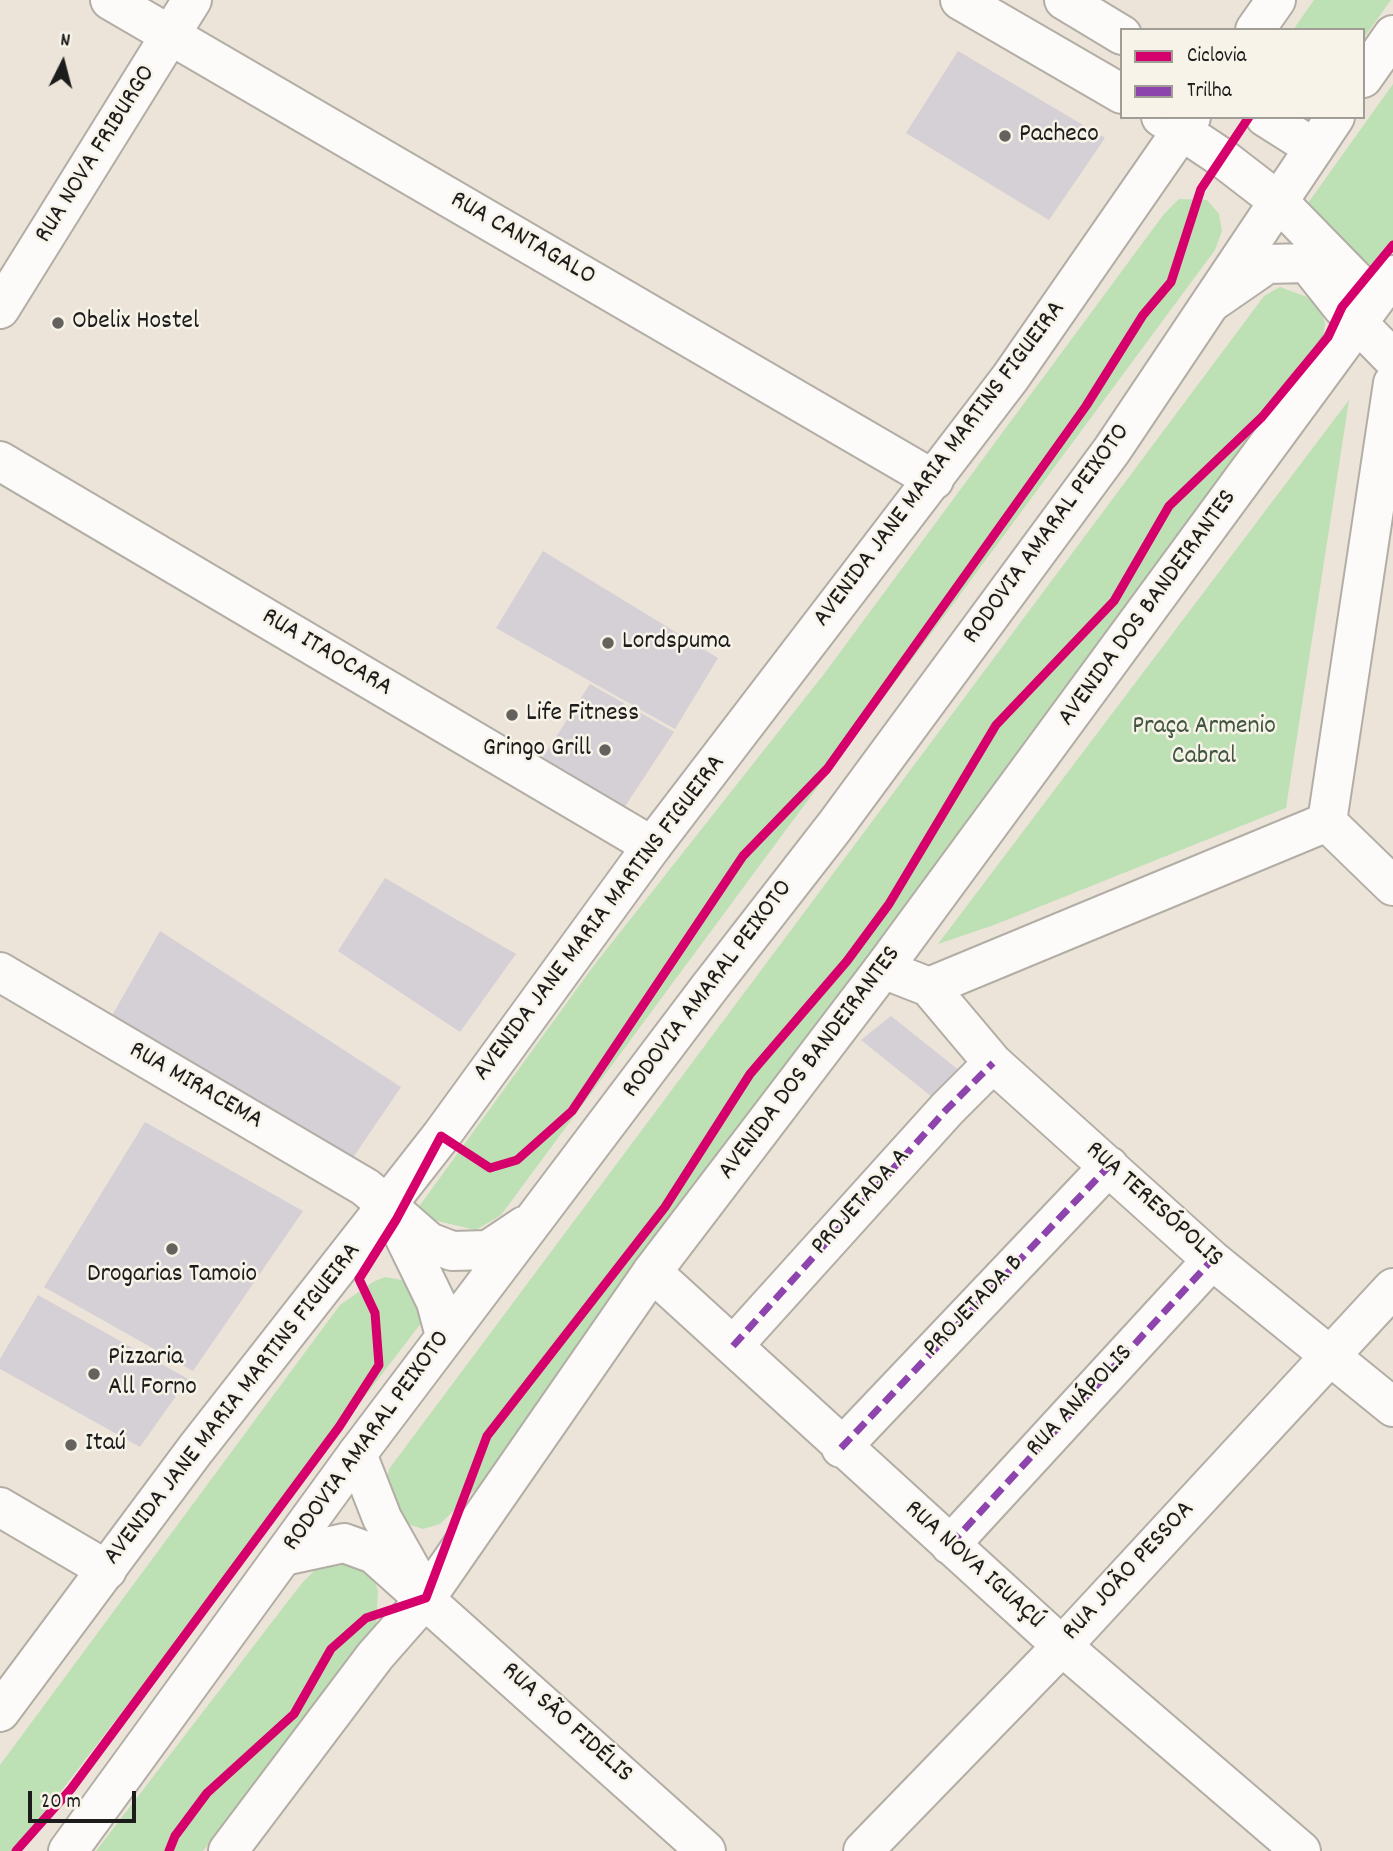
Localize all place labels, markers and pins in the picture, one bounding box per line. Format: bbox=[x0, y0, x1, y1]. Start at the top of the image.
place label: Pacheco bbox=[1019, 120, 1099, 152]
marker: Pacheco bbox=[997, 128, 1013, 144]
place label: Obelix Hostel bbox=[72, 307, 199, 339]
marker: Obelix Hostel bbox=[50, 315, 66, 331]
place label: Lordspuma bbox=[622, 627, 730, 659]
marker: Lordspuma bbox=[600, 635, 616, 651]
place label: Life Fitness bbox=[526, 699, 639, 731]
marker: Life Fitness bbox=[504, 707, 520, 723]
place label: Gringo Grill bbox=[483, 734, 591, 766]
marker: Gringo Grill bbox=[597, 742, 613, 758]
marker: Drogarias Tamoio bbox=[164, 1241, 180, 1257]
place label: Drogarias Tamoio bbox=[87, 1260, 257, 1292]
place label: Pizzaria All Forno bbox=[108, 1343, 197, 1404]
marker: Pizzaria All Forno bbox=[86, 1366, 102, 1382]
place label: Itaú bbox=[85, 1429, 126, 1461]
marker: Itaú bbox=[63, 1437, 79, 1453]

